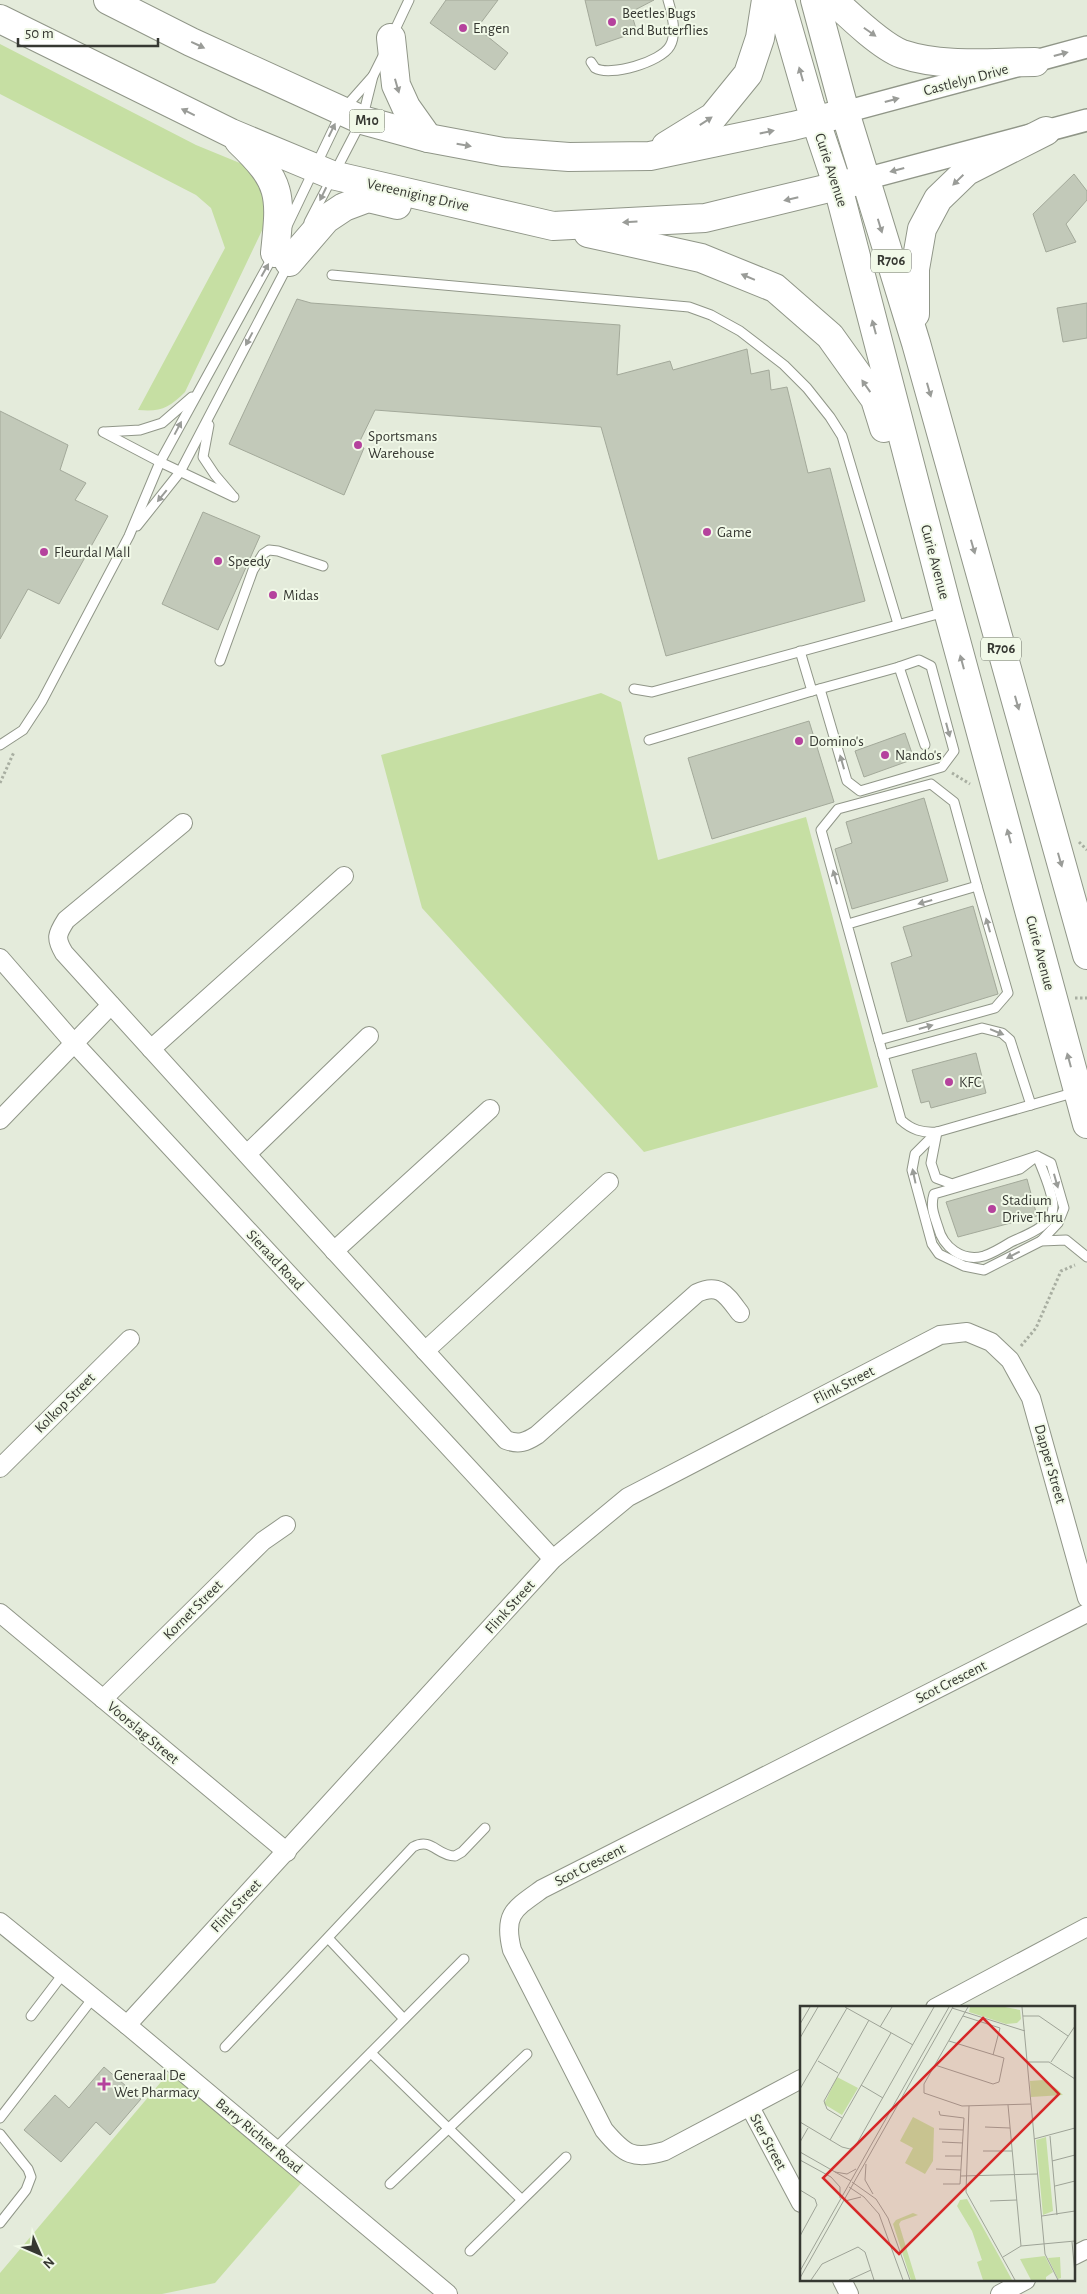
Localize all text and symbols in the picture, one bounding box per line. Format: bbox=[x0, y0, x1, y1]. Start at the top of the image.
place label: Beetles Bugs and Butterflies bbox=[622, 6, 708, 38]
scale bar bbox=[18, 15, 158, 47]
marker: Beetles Bugs and Butterflies bbox=[606, 16, 618, 28]
place label: Engen bbox=[473, 21, 510, 36]
marker: Engen bbox=[457, 22, 469, 34]
text: 50 m bbox=[25, 26, 54, 41]
one-way arrow bbox=[863, 27, 876, 37]
one-way arrow bbox=[191, 42, 205, 50]
one-way arrow bbox=[1054, 50, 1069, 58]
street label: Castlelyn Drive bbox=[922, 61, 1010, 99]
one-way arrow bbox=[797, 67, 805, 82]
one-way arrow bbox=[393, 79, 401, 94]
one-way arrow bbox=[885, 96, 900, 104]
one-way arrow bbox=[180, 107, 195, 116]
road number: M10 bbox=[350, 110, 384, 132]
one-way arrow bbox=[700, 116, 713, 126]
one-way arrow bbox=[328, 123, 336, 137]
one-way arrow bbox=[759, 128, 774, 136]
street label: Curie Avenue bbox=[812, 131, 850, 209]
one-way arrow bbox=[456, 141, 472, 149]
one-way arrow bbox=[890, 166, 905, 174]
one-way arrow bbox=[952, 174, 964, 186]
street label: Vereeniging Drive bbox=[365, 176, 471, 214]
one-way arrow bbox=[318, 187, 326, 201]
one-way arrow bbox=[783, 195, 798, 203]
one-way arrow bbox=[622, 218, 638, 226]
one-way arrow bbox=[876, 219, 884, 234]
road number: R706 bbox=[871, 250, 911, 272]
one-way arrow bbox=[261, 263, 269, 278]
one-way arrow bbox=[741, 273, 755, 281]
one-way arrow bbox=[870, 319, 878, 335]
one-way arrow bbox=[245, 332, 253, 346]
one-way arrow bbox=[861, 379, 871, 392]
one-way arrow bbox=[925, 383, 933, 398]
one-way arrow bbox=[174, 421, 183, 435]
place label: Sportsmans Warehouse bbox=[368, 429, 437, 461]
marker: Sportsmans Warehouse bbox=[352, 439, 364, 451]
one-way arrow bbox=[156, 489, 167, 502]
street label: Curie Avenue bbox=[918, 523, 952, 601]
place label: Game bbox=[717, 525, 752, 540]
marker: Game bbox=[701, 526, 713, 538]
one-way arrow bbox=[969, 539, 977, 554]
place label: Fleurdal Mall bbox=[54, 545, 130, 560]
marker: Fleurdal Mall bbox=[38, 546, 50, 558]
place label: Speedy bbox=[228, 554, 271, 569]
marker: Speedy bbox=[212, 555, 224, 567]
place label: Midas bbox=[283, 588, 319, 603]
marker: Midas bbox=[267, 589, 279, 601]
road number: R706 bbox=[981, 638, 1021, 661]
one-way arrow bbox=[957, 655, 965, 670]
one-way arrow bbox=[1013, 696, 1021, 711]
one-way arrow bbox=[945, 723, 953, 738]
place label: Domino's bbox=[809, 734, 864, 749]
marker: Domino's bbox=[793, 735, 805, 747]
place label: Nando's bbox=[895, 748, 942, 763]
marker: Nando's bbox=[879, 749, 891, 761]
one-way arrow bbox=[837, 755, 845, 770]
one-way arrow bbox=[1004, 828, 1012, 843]
one-way arrow bbox=[1057, 852, 1065, 867]
one-way arrow bbox=[830, 870, 838, 885]
one-way arrow bbox=[917, 898, 932, 906]
street label: Curie Avenue bbox=[1023, 914, 1057, 992]
one-way arrow bbox=[984, 917, 992, 932]
one-way arrow bbox=[918, 1023, 933, 1031]
one-way arrow bbox=[990, 1028, 1004, 1036]
one-way arrow bbox=[1065, 1053, 1073, 1068]
place label: KFC bbox=[959, 1075, 982, 1090]
marker: KFC bbox=[943, 1076, 955, 1088]
one-way arrow bbox=[910, 1169, 918, 1184]
one-way arrow bbox=[1053, 1173, 1061, 1188]
place label: Stadium Drive Thru bbox=[1002, 1193, 1063, 1225]
marker: Stadium Drive Thru bbox=[986, 1203, 998, 1215]
street label: Sieraad Road bbox=[244, 1227, 307, 1293]
one-way arrow bbox=[1006, 1251, 1020, 1259]
street label: Flink Street bbox=[811, 1363, 877, 1407]
street label: Kolkop Street bbox=[32, 1370, 98, 1436]
street label: Dapper Street bbox=[1032, 1423, 1068, 1505]
street label: Kornet Street bbox=[160, 1577, 226, 1643]
street label: Flink Street bbox=[482, 1577, 538, 1637]
street label: Scot Crescent bbox=[913, 1658, 989, 1706]
street label: Voorslag Street bbox=[104, 1699, 182, 1767]
street label: Scot Crescent bbox=[552, 1841, 628, 1889]
street label: Flink Street bbox=[208, 1877, 264, 1935]
inset map bbox=[800, 2006, 1074, 2282]
place label: Generaal De Wet Pharmacy bbox=[114, 2068, 200, 2100]
marker: Generaal De Wet Pharmacy bbox=[98, 2078, 110, 2090]
street label: Barry Richter Road bbox=[213, 2096, 305, 2177]
street label: Ster Street bbox=[747, 2111, 789, 2173]
north arrow bbox=[15, 2229, 65, 2279]
text: N bbox=[40, 2254, 57, 2271]

